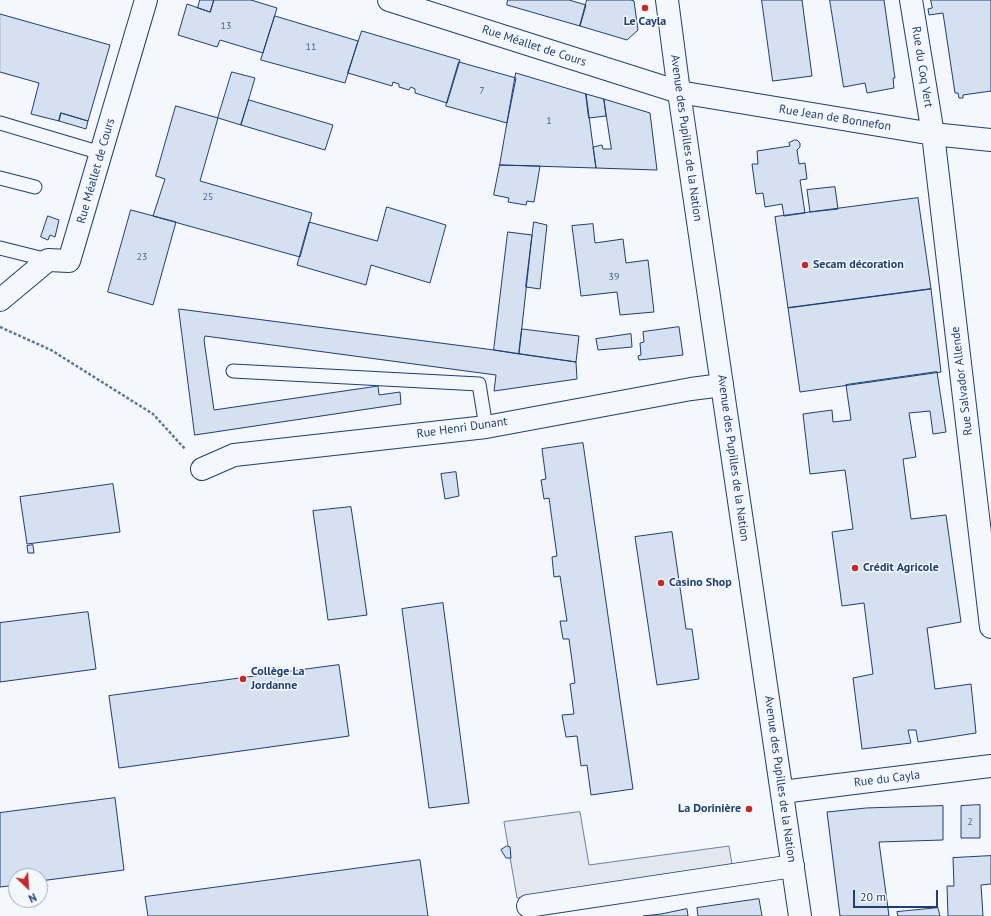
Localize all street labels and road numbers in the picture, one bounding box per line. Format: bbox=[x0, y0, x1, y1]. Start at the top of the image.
street label: Rue Méallet de Cours bbox=[480, 22, 588, 70]
street label: Rue du Coq Vert bbox=[908, 25, 936, 109]
street label: Avenue des Pupilles de la Nation bbox=[667, 54, 705, 222]
street label: Rue Jean de Bonnefon bbox=[778, 102, 892, 134]
street label: Rue Méallet de Cours bbox=[74, 117, 118, 225]
street label: Rue Salvador Allende bbox=[948, 326, 976, 436]
street label: Avenue des Pupilles de la Nation bbox=[714, 374, 752, 542]
street label: Rue Henri Dunant bbox=[416, 415, 508, 441]
street label: Avenue des Pupilles de la Nation bbox=[761, 695, 799, 863]
street label: Rue du Cayla bbox=[853, 768, 921, 790]

